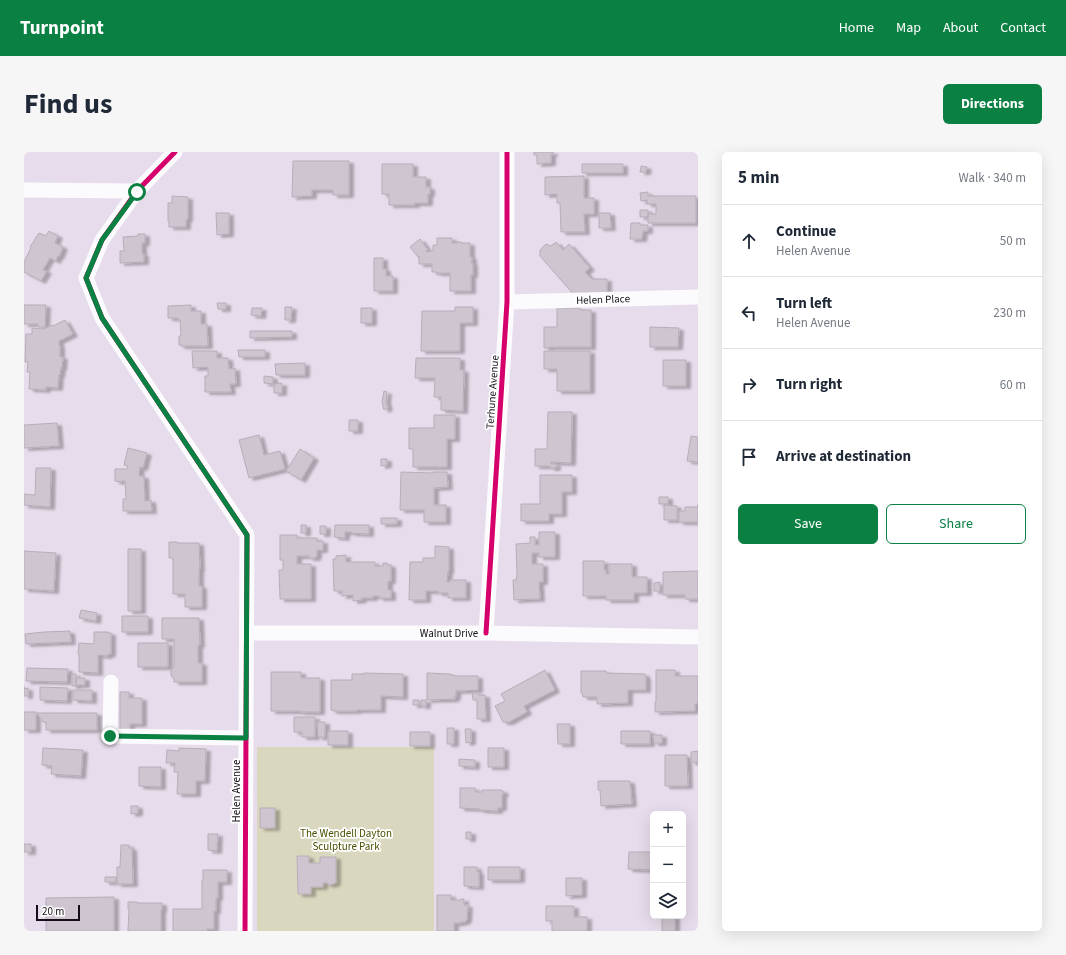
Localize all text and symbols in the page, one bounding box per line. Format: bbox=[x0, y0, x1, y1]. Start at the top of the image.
text: Turnpoint bbox=[20, 15, 104, 42]
text: Home bbox=[839, 18, 874, 38]
text: Map bbox=[896, 18, 921, 38]
text: About bbox=[943, 18, 978, 38]
text: Contact bbox=[1000, 18, 1046, 38]
text: Find us bbox=[24, 84, 112, 124]
button: Directions bbox=[943, 84, 1042, 124]
text: 5 min bbox=[738, 166, 779, 190]
text: Walk · 340 m bbox=[958, 169, 1026, 187]
route start bbox=[128, 183, 146, 201]
text: Continue bbox=[776, 221, 836, 242]
icon: ahead bbox=[738, 230, 760, 252]
text: 50 m bbox=[1000, 232, 1026, 250]
text: Helen Avenue bbox=[776, 242, 850, 260]
street label: Helen Place bbox=[576, 291, 631, 308]
text: Turn left bbox=[776, 293, 832, 314]
icon: left bbox=[738, 302, 760, 324]
text: 230 m bbox=[993, 304, 1026, 322]
text: Helen Avenue bbox=[776, 314, 850, 332]
street label: Terhune Avenue bbox=[482, 354, 503, 429]
icon: right bbox=[738, 374, 760, 396]
text: Turn right bbox=[776, 374, 842, 395]
text: 60 m bbox=[1000, 376, 1026, 394]
icon: arrive bbox=[738, 446, 760, 468]
text: Arrive at destination bbox=[776, 446, 911, 467]
button: Save bbox=[738, 504, 878, 544]
button: Share bbox=[886, 504, 1026, 544]
street label: Walnut Drive bbox=[420, 626, 479, 641]
route end bbox=[101, 727, 119, 745]
street label: Helen Avenue bbox=[229, 759, 244, 823]
map controls bbox=[650, 811, 686, 919]
button: + bbox=[650, 811, 686, 847]
park label: The Wendell Dayton Sculpture Park bbox=[300, 826, 392, 854]
button: − bbox=[650, 847, 686, 883]
button: layers bbox=[650, 883, 686, 919]
scale bar bbox=[36, 903, 80, 922]
text: 20 m bbox=[42, 904, 64, 919]

